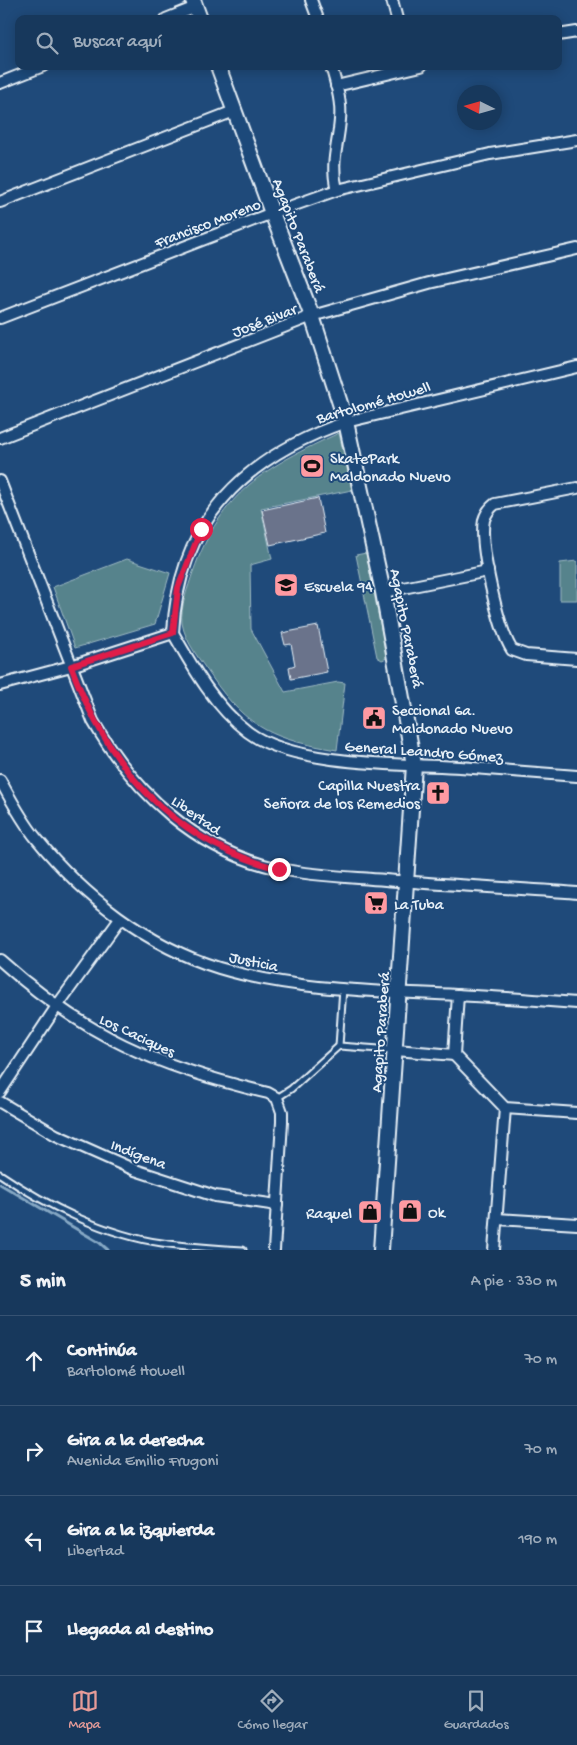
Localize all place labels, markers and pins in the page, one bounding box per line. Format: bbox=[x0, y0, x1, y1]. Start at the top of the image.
place label: SkatePark Maldonado Nuevo bbox=[330, 451, 451, 488]
sports icon: SkatePark Maldonado Nuevo bbox=[299, 453, 325, 479]
school or university icon: Escuela 94 bbox=[273, 572, 299, 598]
place label: Escuela 94 bbox=[304, 579, 373, 598]
place label: Seccional 6a. Maldonado Nuevo bbox=[392, 703, 513, 740]
public building icon: Seccional 6a. Maldonado Nuevo bbox=[361, 705, 387, 731]
place label: Capilla Nuestra Señora de los Remedios bbox=[264, 778, 421, 815]
church icon: Capilla Nuestra Señora de los Remedios bbox=[425, 780, 451, 806]
supermarket icon: La Tuba bbox=[363, 890, 389, 916]
place label: La Tuba bbox=[394, 897, 445, 916]
shop icon: Ok bbox=[397, 1198, 423, 1224]
shop icon: Raquel bbox=[357, 1199, 383, 1225]
place label: Ok bbox=[428, 1205, 447, 1224]
place label: Raquel bbox=[306, 1206, 352, 1225]

